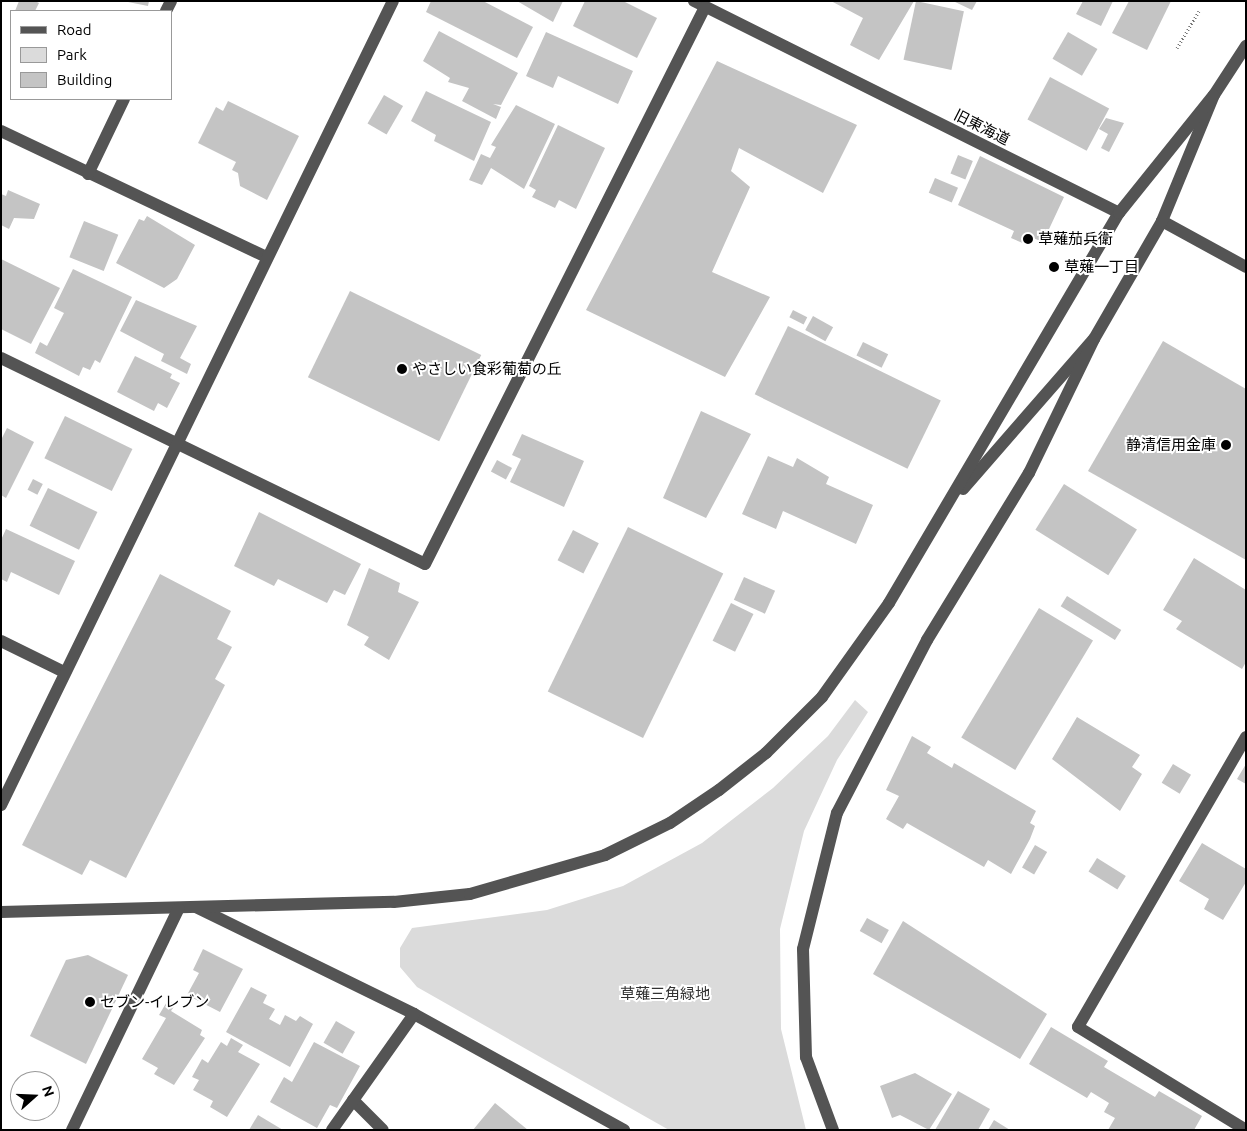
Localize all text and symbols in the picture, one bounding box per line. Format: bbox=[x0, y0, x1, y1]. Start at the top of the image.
legend bbox=[10, 10, 172, 100]
text: Road bbox=[57, 21, 92, 38]
text: Park bbox=[57, 46, 87, 63]
text: Building bbox=[57, 71, 112, 88]
street label: 旧東海道 bbox=[951, 105, 1013, 149]
place label: 草薙茄兵衛 bbox=[1038, 230, 1113, 248]
marker: 草薙茄兵衛 bbox=[1022, 233, 1034, 245]
place label: 草薙一丁目 bbox=[1064, 258, 1139, 276]
marker: 草薙一丁目 bbox=[1048, 261, 1060, 273]
place label: やさしい食彩葡萄の丘 bbox=[412, 360, 562, 378]
marker: やさしい食彩葡萄の丘 bbox=[396, 363, 408, 375]
place label: 静清信用金庫 bbox=[1126, 436, 1216, 454]
marker: 静清信用金庫 bbox=[1220, 439, 1232, 451]
park label: 草薙三角緑地 bbox=[620, 985, 710, 1003]
place label: セブン-イレブン bbox=[100, 993, 209, 1011]
marker: セブン-イレブン bbox=[84, 996, 96, 1008]
north arrow bbox=[10, 1071, 60, 1121]
text: N bbox=[39, 1084, 57, 1099]

